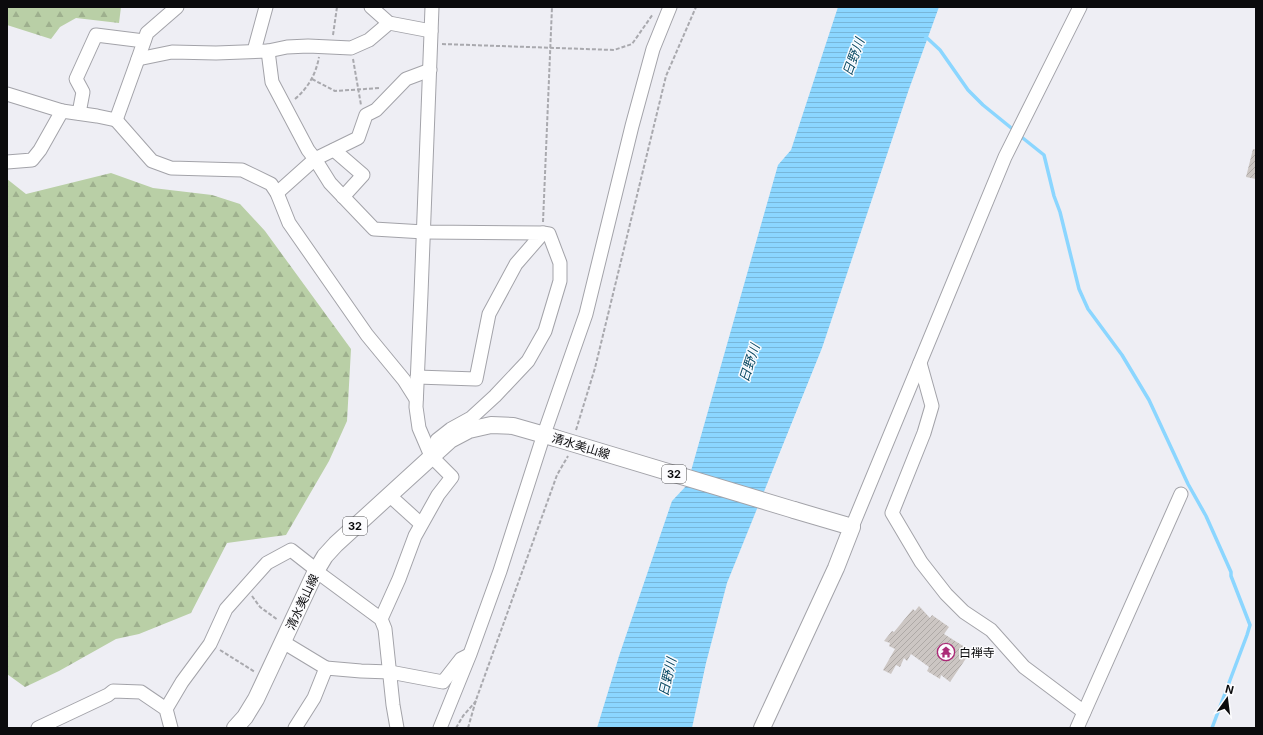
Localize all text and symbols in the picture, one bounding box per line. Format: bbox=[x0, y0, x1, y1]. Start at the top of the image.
water label: 日野川 bbox=[839, 34, 868, 78]
water label: 日野川 bbox=[735, 340, 763, 384]
street label: 清水美山線 bbox=[550, 430, 612, 462]
road number: 32 bbox=[662, 465, 686, 483]
road number: 32 bbox=[343, 517, 367, 535]
street label: 清水美山線 bbox=[283, 572, 321, 632]
temple icon: 白禅寺 bbox=[936, 642, 956, 662]
place label: 白禅寺 bbox=[959, 645, 995, 660]
water label: 日野川 bbox=[655, 654, 680, 698]
north arrow bbox=[1207, 679, 1247, 719]
text: N bbox=[1224, 681, 1235, 697]

